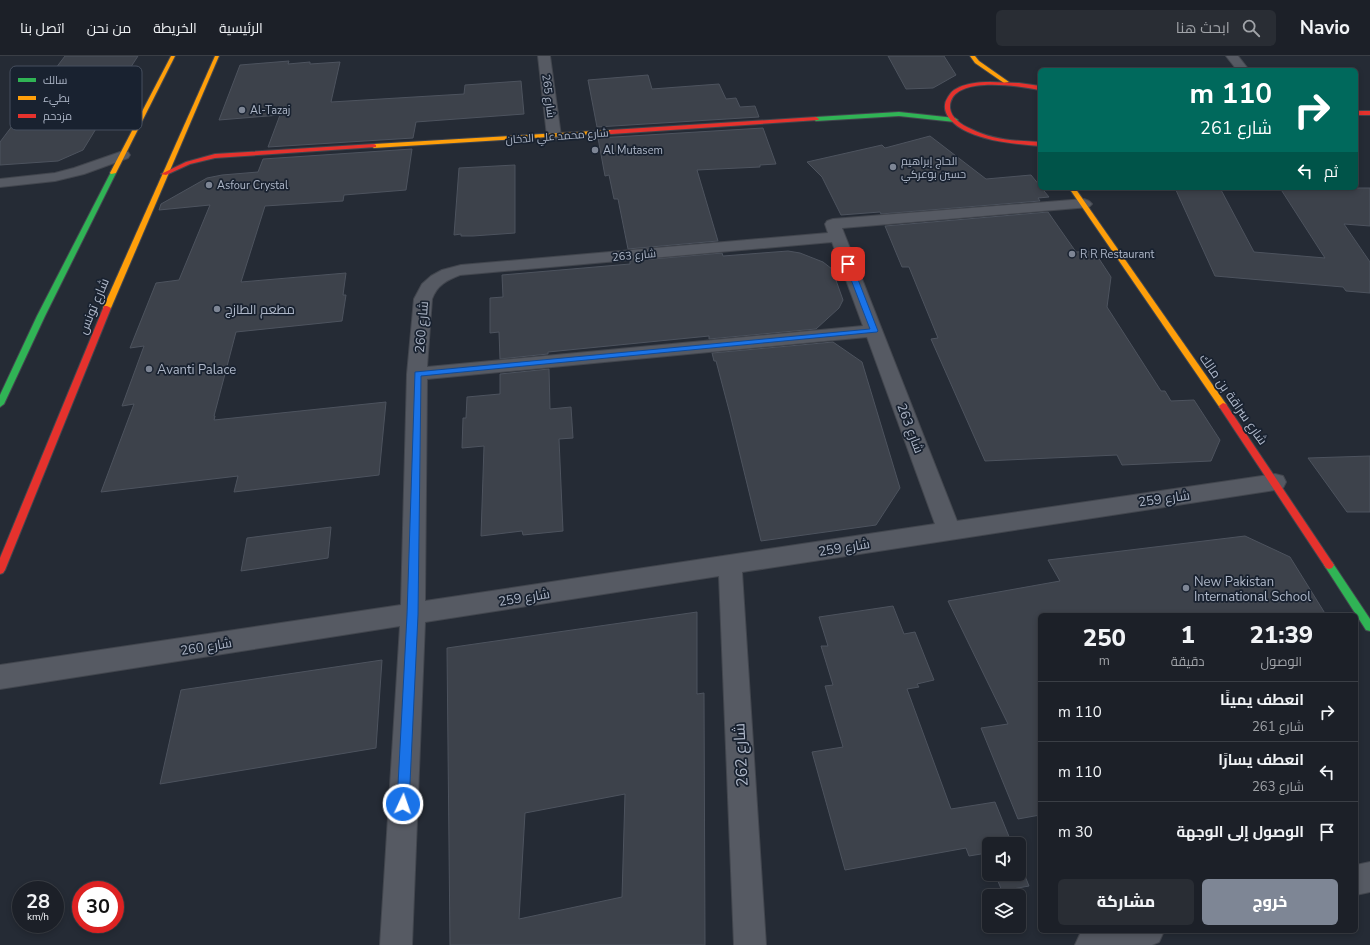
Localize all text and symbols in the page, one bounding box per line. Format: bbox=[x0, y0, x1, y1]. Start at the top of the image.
search box bbox=[996, 10, 1276, 46]
text: Navio bbox=[1300, 15, 1350, 41]
icon: search bbox=[1240, 17, 1262, 39]
text: ابحث هنا bbox=[1176, 18, 1230, 38]
text: اتصل بنا bbox=[20, 19, 65, 38]
text: من نحن bbox=[87, 19, 131, 38]
text: الخريطة bbox=[153, 19, 197, 38]
text: الرئيسية bbox=[219, 19, 263, 38]
legend bbox=[10, 66, 142, 130]
text: سالك bbox=[43, 73, 67, 88]
street label: شارع 265 bbox=[538, 73, 559, 119]
text: 110 m bbox=[1189, 75, 1272, 113]
icon: right bbox=[1286, 84, 1338, 136]
text: بطيء bbox=[43, 91, 70, 107]
place label: Al-Tazaj bbox=[250, 103, 290, 118]
marker: Al-Tazaj bbox=[237, 105, 247, 115]
text: مزدحم bbox=[43, 109, 72, 124]
text: شارع 261 bbox=[1200, 116, 1272, 140]
street label: شارع محمد علي الدخان bbox=[505, 125, 609, 149]
place label: Al Mutasem bbox=[603, 143, 663, 158]
marker: Al Mutasem bbox=[590, 145, 600, 155]
place label: الحاج إبراهيم حسين بوعركي bbox=[901, 154, 966, 183]
icon: left bbox=[1294, 160, 1316, 182]
marker: الحاج إبراهيم حسين بوعركي bbox=[888, 162, 898, 172]
text: ثم bbox=[1324, 162, 1338, 182]
place label: Asfour Crystal bbox=[217, 178, 289, 193]
marker: Asfour Crystal bbox=[204, 180, 214, 190]
street label: شارع 263 bbox=[611, 246, 657, 265]
pin bbox=[831, 247, 865, 281]
place label: R R Restaurant bbox=[1080, 247, 1155, 262]
marker: R R Restaurant bbox=[1067, 249, 1077, 259]
icon: arrive bbox=[837, 253, 859, 275]
street label: شارع تونس bbox=[74, 276, 114, 337]
street label: شارع 260 bbox=[411, 300, 433, 354]
place label: مطعم الطازج bbox=[225, 301, 295, 319]
marker: مطعم الطازج bbox=[212, 304, 222, 314]
street label: شارع سراقة بن مالك bbox=[1195, 350, 1271, 449]
place label: Avanti Palace bbox=[157, 361, 236, 379]
marker: Avanti Palace bbox=[144, 364, 154, 374]
street label: شارع 263 bbox=[892, 401, 928, 456]
street label: شارع 259 bbox=[1137, 486, 1191, 512]
street label: شارع 259 bbox=[817, 535, 871, 561]
place label: New Pakistan International School bbox=[1194, 573, 1311, 606]
marker: New Pakistan International School bbox=[1181, 583, 1191, 593]
street label: شارع 259 bbox=[497, 585, 551, 611]
text: 1 bbox=[1180, 619, 1195, 651]
text: 21:39 bbox=[1249, 619, 1313, 651]
text: 250 bbox=[1083, 622, 1126, 654]
street label: شارع 260 bbox=[179, 634, 233, 660]
text: m bbox=[1099, 652, 1110, 670]
text: دقيقة bbox=[1171, 653, 1205, 671]
text: الوصول bbox=[1261, 653, 1302, 671]
text: انعطف يمينًا bbox=[1220, 690, 1304, 710]
icon: right bbox=[1316, 701, 1338, 723]
text: 110 m bbox=[1058, 702, 1102, 722]
text: شارع 261 bbox=[1252, 718, 1304, 736]
street label: شارع 262 bbox=[728, 722, 754, 787]
text: انعطف يسارًا bbox=[1218, 750, 1304, 770]
icon: left bbox=[1316, 761, 1338, 783]
text: 110 m bbox=[1058, 762, 1102, 782]
text: شارع 263 bbox=[1252, 778, 1304, 796]
position arrow bbox=[382, 783, 424, 825]
icon: arrive bbox=[1316, 821, 1338, 843]
text: 30 m bbox=[1058, 822, 1093, 842]
text: الوصول إلى الوجهة bbox=[1176, 822, 1304, 842]
map controls bbox=[982, 837, 1026, 933]
button: sound bbox=[982, 837, 1026, 881]
button: مشاركة bbox=[1058, 879, 1194, 925]
button: خروج bbox=[1202, 879, 1338, 925]
speed limit sign: 30 bbox=[72, 881, 124, 933]
text: 28 bbox=[26, 888, 50, 915]
button: layers bbox=[982, 889, 1026, 933]
text: km/h bbox=[27, 910, 49, 924]

